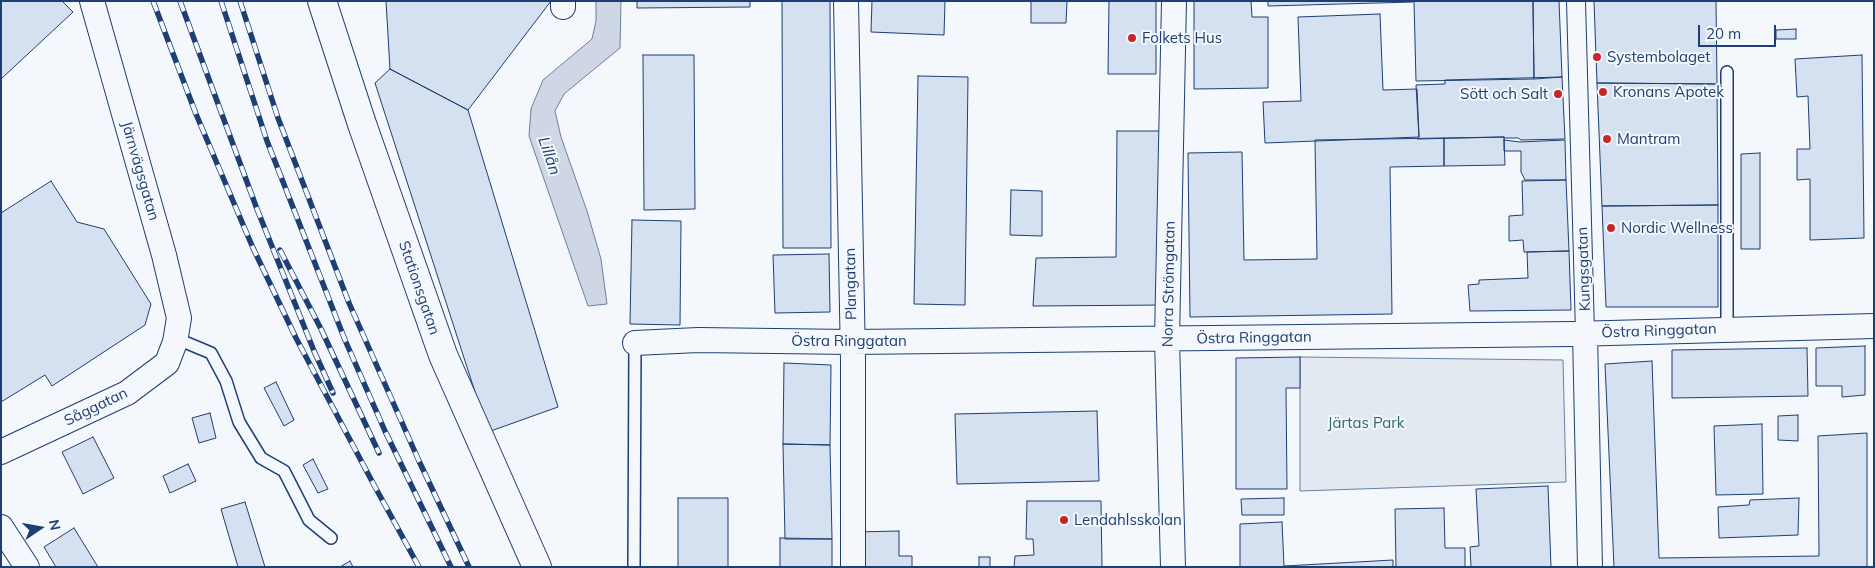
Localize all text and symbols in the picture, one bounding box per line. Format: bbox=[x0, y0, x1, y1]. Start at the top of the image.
scale bar bbox=[1700, 15, 1778, 47]
text: 20 m bbox=[1706, 24, 1741, 43]
place label: Folkets Hus bbox=[1142, 29, 1222, 47]
marker: Folkets Hus bbox=[1126, 32, 1138, 44]
place label: Systembolaget bbox=[1607, 48, 1711, 66]
marker: Systembolaget bbox=[1591, 51, 1603, 63]
place label: Kronans Apotek bbox=[1613, 83, 1724, 101]
place label: Sött och Salt bbox=[1460, 85, 1548, 103]
marker: Kronans Apotek bbox=[1597, 86, 1609, 98]
marker: Sött och Salt bbox=[1552, 88, 1564, 100]
street label: Järnvägsgatan bbox=[117, 119, 163, 223]
place label: Mantram bbox=[1617, 130, 1680, 148]
marker: Mantram bbox=[1601, 133, 1613, 145]
water label: Lillån bbox=[534, 134, 564, 178]
place label: Nordic Wellness bbox=[1621, 219, 1733, 237]
street label: Norra Strömgatan bbox=[1159, 221, 1179, 347]
marker: Nordic Wellness bbox=[1605, 222, 1617, 234]
street label: Kungsgatan bbox=[1574, 227, 1594, 311]
street label: Stationsgatan bbox=[394, 239, 444, 337]
street label: Plangatan bbox=[841, 248, 861, 320]
street label: Östra Ringgatan bbox=[1601, 320, 1717, 342]
street label: Östra Ringgatan bbox=[1196, 328, 1312, 348]
street label: Östra Ringgatan bbox=[791, 332, 907, 350]
street label: Såggatan bbox=[61, 384, 131, 430]
park label: Järtas Park bbox=[1328, 414, 1404, 432]
north arrow bbox=[15, 503, 65, 553]
place label: Lendahlsskolan bbox=[1074, 511, 1182, 529]
marker: Lendahlsskolan bbox=[1058, 514, 1070, 526]
text: N bbox=[45, 518, 65, 532]

